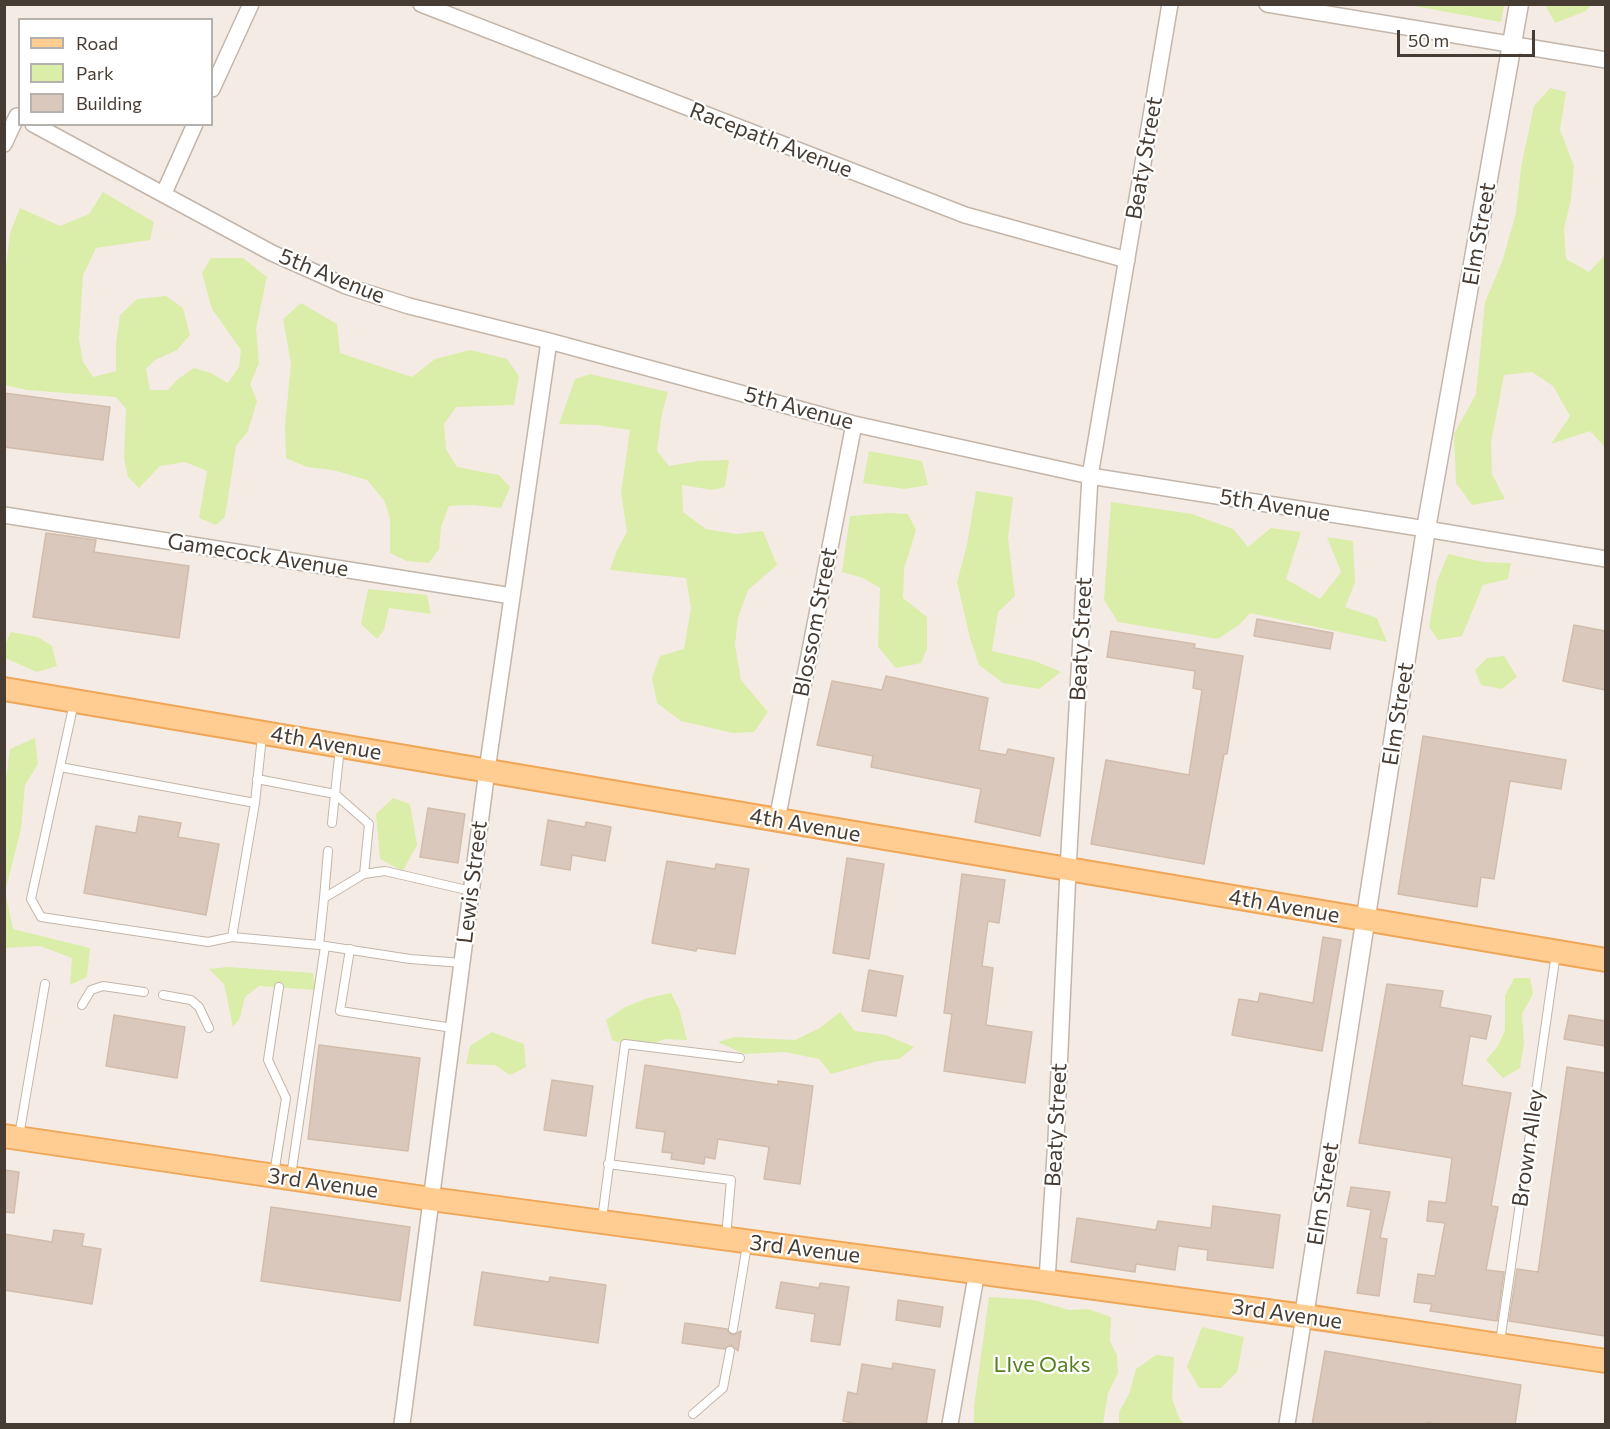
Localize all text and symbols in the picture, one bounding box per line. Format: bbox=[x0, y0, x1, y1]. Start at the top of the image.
legend bbox=[18, 18, 213, 126]
scale bar bbox=[1400, 18, 1538, 56]
text: 50 m bbox=[1408, 29, 1449, 51]
text: Road bbox=[76, 32, 118, 54]
text: Park bbox=[76, 62, 114, 84]
text: Building bbox=[76, 92, 142, 114]
street label: Beaty Street bbox=[1120, 95, 1168, 221]
street label: Racepath Avenue bbox=[686, 97, 856, 183]
street label: Elm Street bbox=[1457, 180, 1501, 288]
street label: 5th Avenue bbox=[275, 243, 389, 309]
street label: 5th Avenue bbox=[742, 381, 856, 435]
street label: 5th Avenue bbox=[1218, 483, 1332, 527]
street label: Gamecock Avenue bbox=[166, 528, 350, 582]
street label: Blossom Street bbox=[788, 545, 842, 699]
street label: Beaty Street bbox=[1065, 576, 1097, 702]
street label: Elm Street bbox=[1377, 660, 1419, 768]
street label: 4th Avenue bbox=[268, 720, 384, 766]
street label: 4th Avenue bbox=[747, 802, 863, 848]
street label: Lewis Street bbox=[451, 819, 493, 945]
street label: 4th Avenue bbox=[1226, 883, 1342, 929]
street label: Beaty Street bbox=[1040, 1062, 1072, 1188]
street label: Brown Alley bbox=[1507, 1087, 1549, 1209]
street label: Elm Street bbox=[1302, 1140, 1344, 1248]
street label: 3rd Avenue bbox=[266, 1162, 380, 1204]
street label: 3rd Avenue bbox=[748, 1229, 862, 1269]
street label: 3rd Avenue bbox=[1230, 1293, 1344, 1335]
park label: LIve Oaks bbox=[994, 1352, 1090, 1378]

